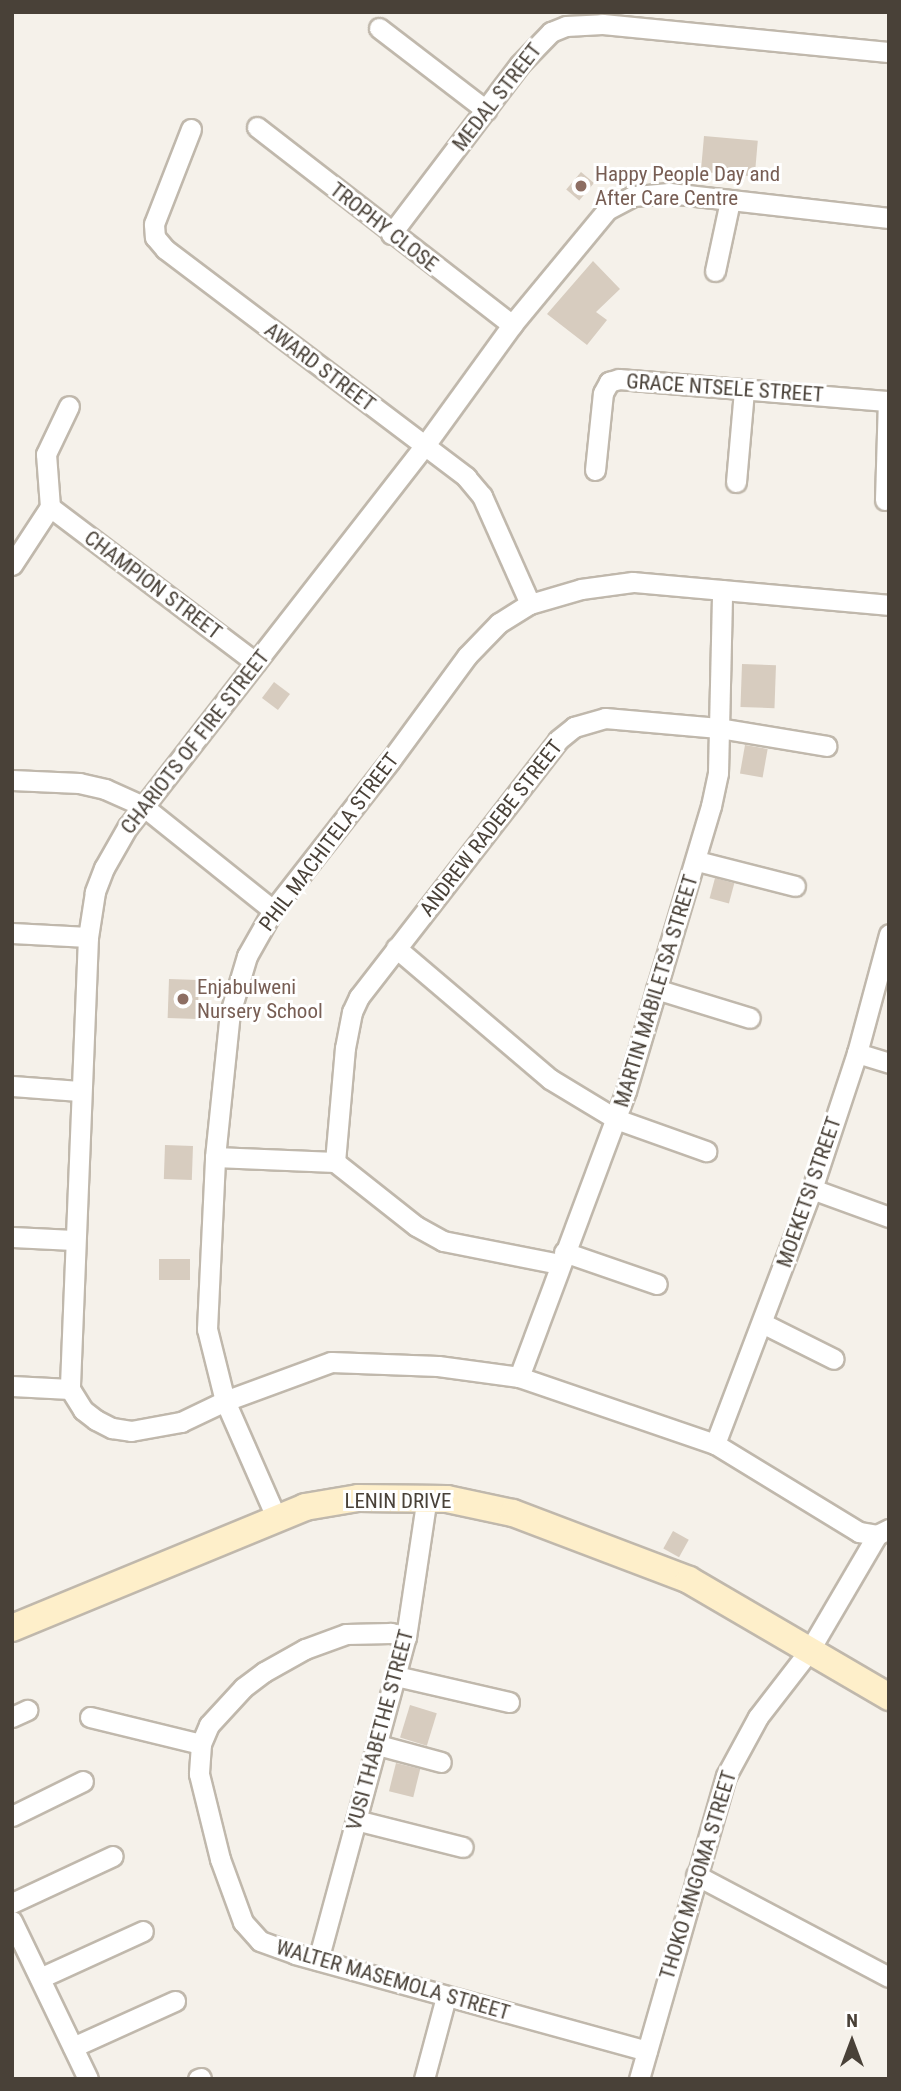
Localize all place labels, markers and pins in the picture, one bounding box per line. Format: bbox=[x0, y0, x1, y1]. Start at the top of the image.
place label: Happy People Day and After Care Centre bbox=[595, 161, 780, 211]
marker: Happy People Day and After Care Centre bbox=[573, 178, 589, 194]
place label: Enjabulweni Nursery School bbox=[197, 974, 323, 1024]
marker: Enjabulweni Nursery School bbox=[175, 991, 191, 1007]

